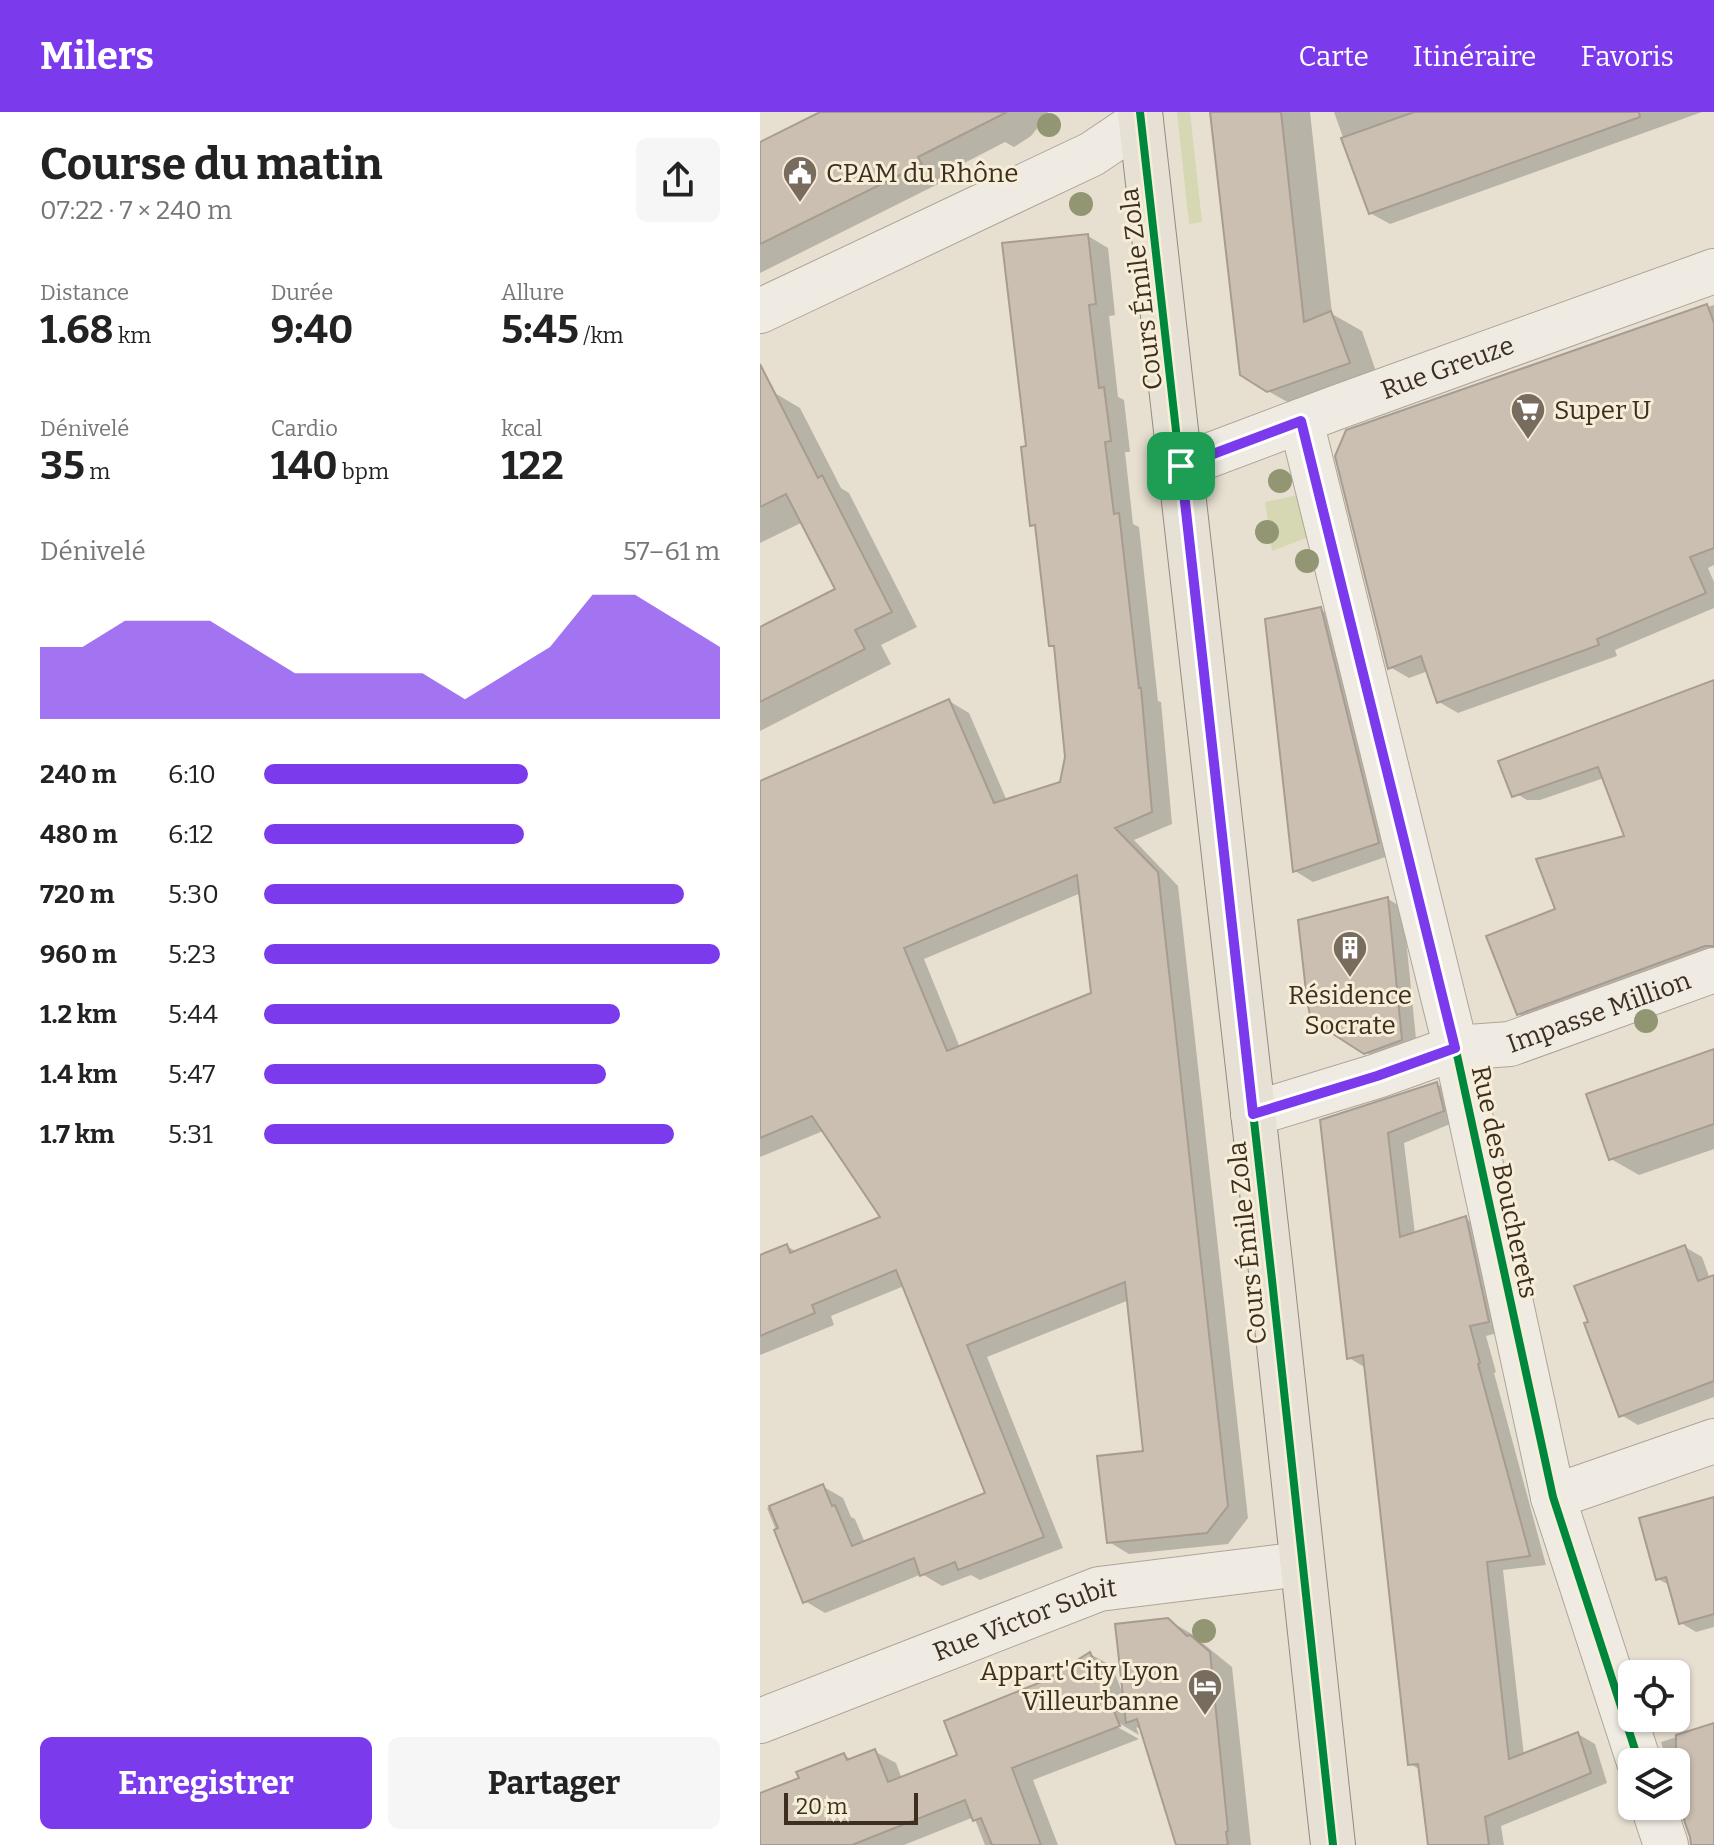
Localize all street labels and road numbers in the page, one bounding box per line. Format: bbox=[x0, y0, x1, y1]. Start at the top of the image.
street label: Cours Émile Zola bbox=[1114, 186, 1169, 392]
street label: Rue Greuze bbox=[1377, 330, 1518, 406]
street label: Impasse Million bbox=[1503, 965, 1695, 1060]
street label: Rue des Boucherets bbox=[1465, 1063, 1544, 1301]
street label: Cours Émile Zola bbox=[1221, 1140, 1274, 1346]
street label: Rue Victor Subit bbox=[929, 1572, 1119, 1668]

